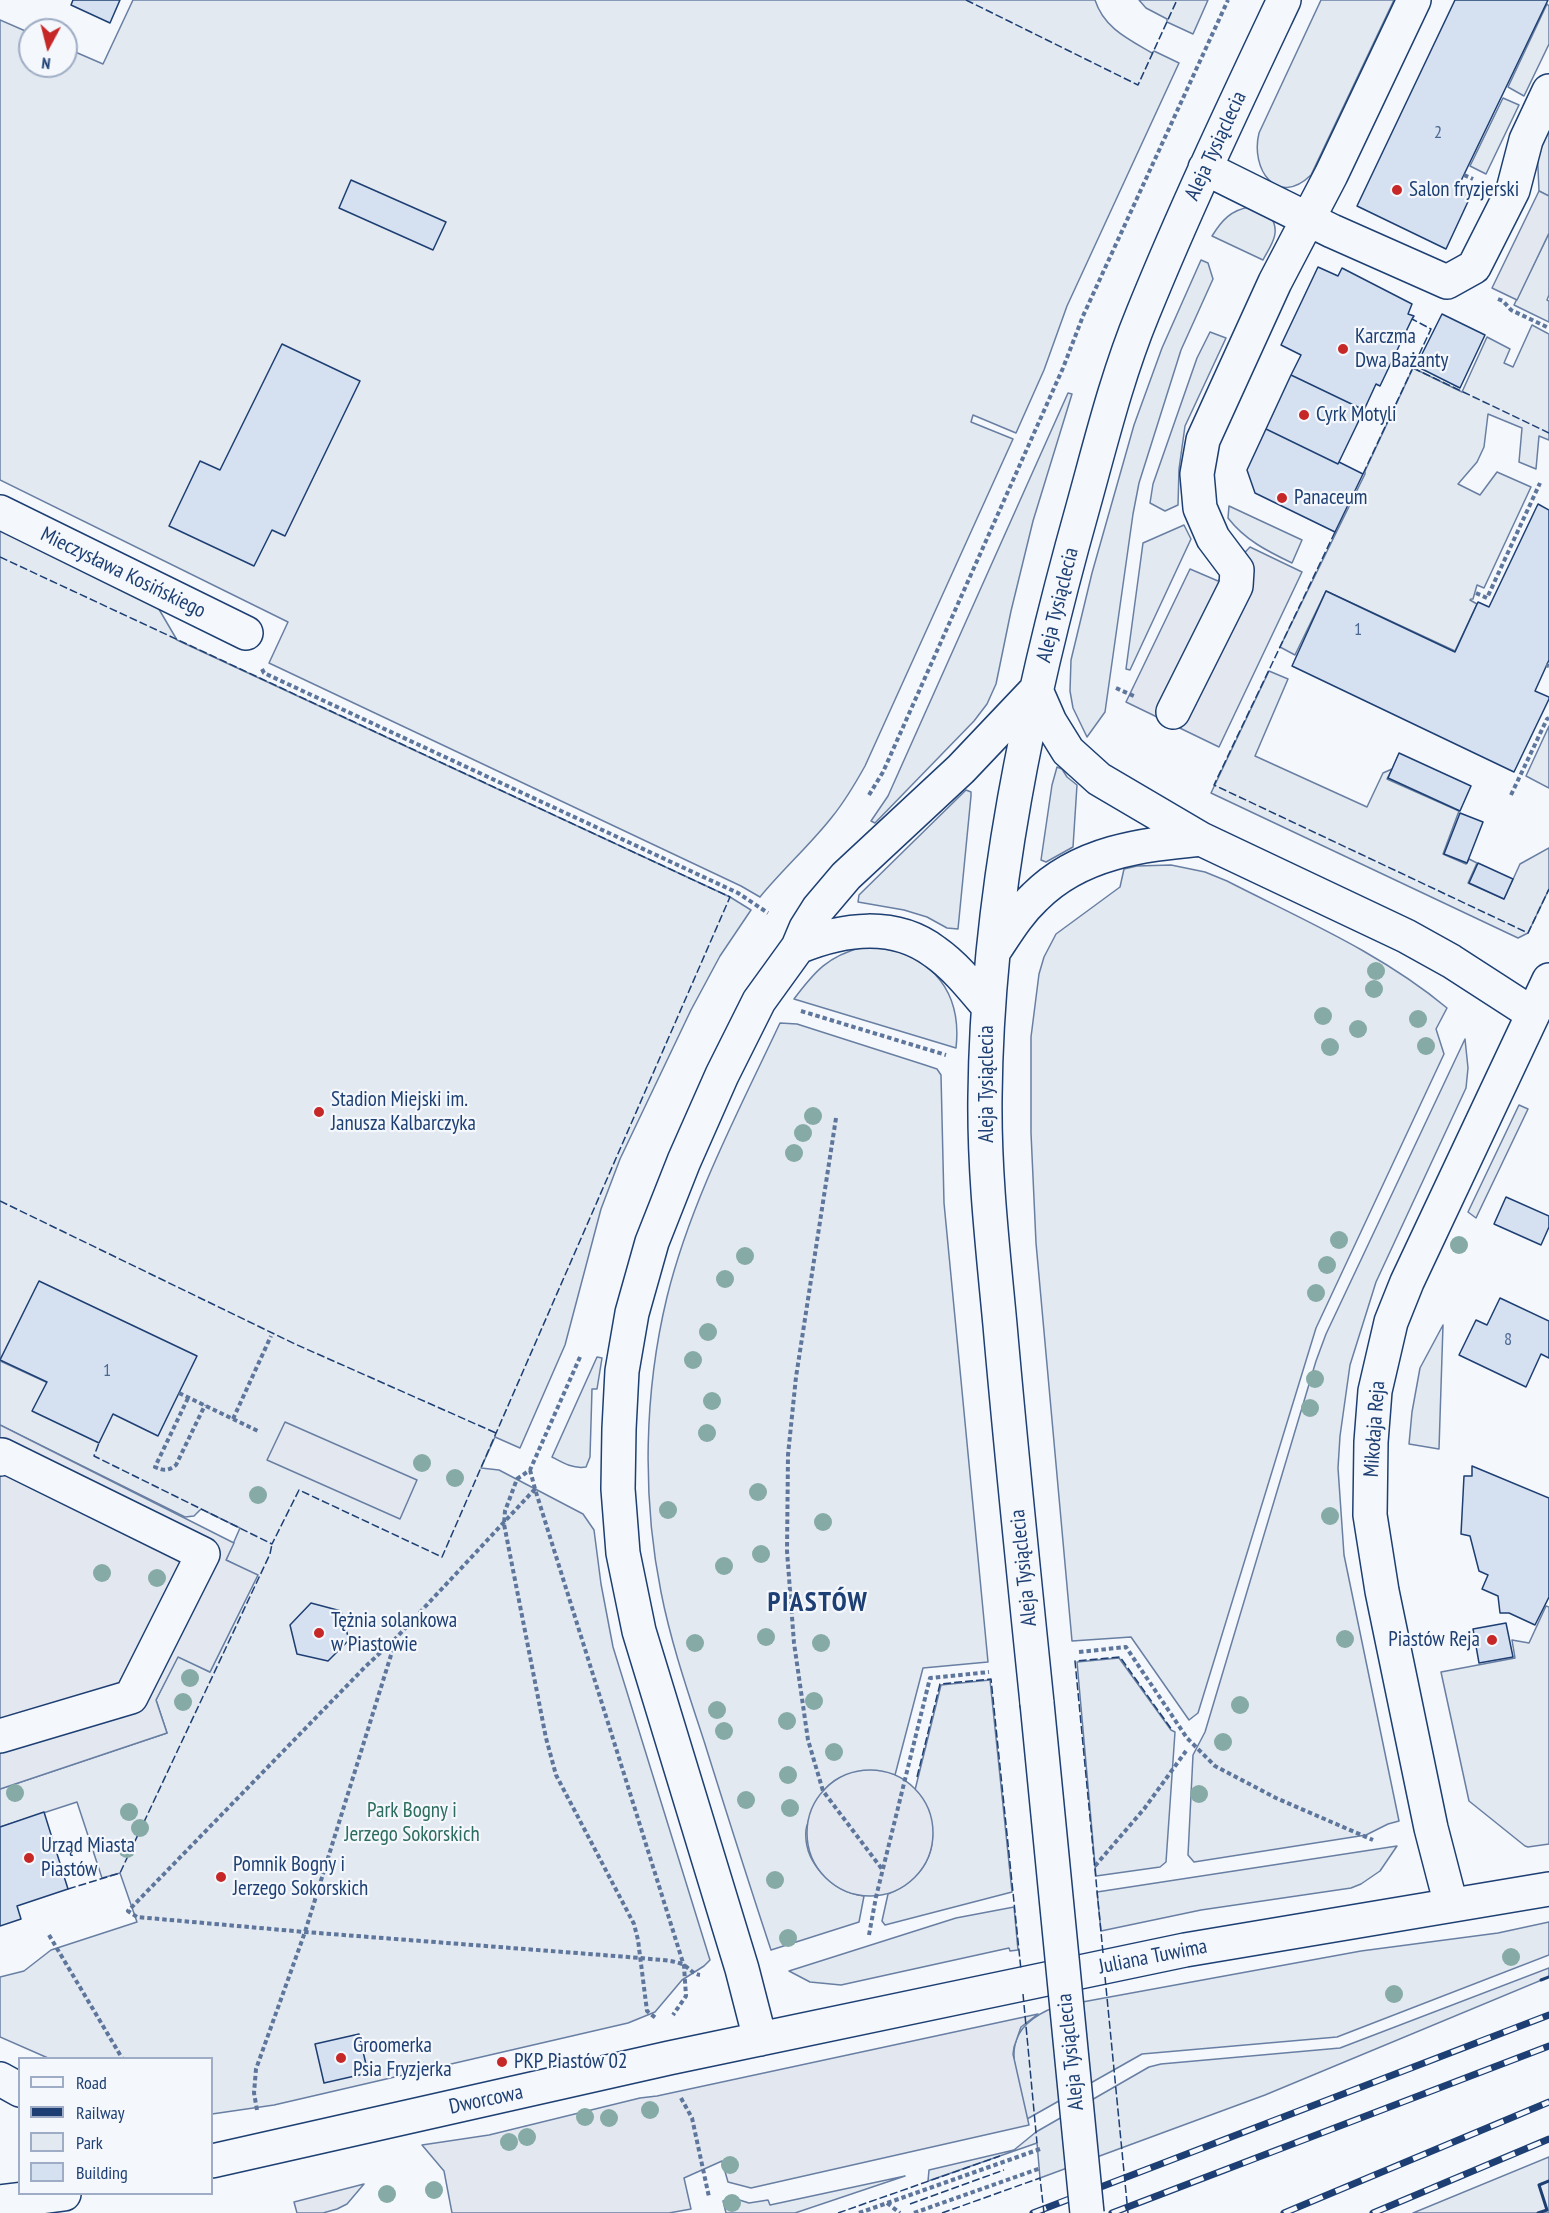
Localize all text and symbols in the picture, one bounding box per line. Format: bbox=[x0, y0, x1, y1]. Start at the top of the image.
north arrow bbox=[18, 18, 78, 78]
text: N bbox=[41, 53, 52, 74]
street label: Aleja Tysiąclecia bbox=[1180, 87, 1252, 205]
house number: 2 bbox=[1434, 122, 1442, 144]
place label: Salon fryzjerski bbox=[1409, 177, 1519, 203]
marker: Salon fryzjerski bbox=[1390, 183, 1404, 197]
place label: Karczma Dwa Bażanty bbox=[1355, 324, 1448, 374]
marker: Karczma Dwa Bażanty bbox=[1336, 342, 1350, 356]
place label: Cyrk Motyli bbox=[1316, 402, 1397, 428]
marker: Cyrk Motyli bbox=[1297, 408, 1311, 422]
place label: Panaceum bbox=[1294, 485, 1367, 511]
marker: Panaceum bbox=[1275, 491, 1289, 505]
street label: Mieczysława Kosińskiego bbox=[36, 522, 210, 624]
street label: Aleja Tysiąclecia bbox=[1032, 545, 1084, 665]
house number: 1 bbox=[1354, 619, 1362, 641]
street label: Aleja Tysiąclecia bbox=[974, 1025, 1000, 1143]
place label: Stadion Miejski im. Janusza Kalbarczyka bbox=[331, 1087, 476, 1137]
marker: Stadion Miejski im. Janusza Kalbarczyka bbox=[312, 1105, 326, 1119]
house number: 8 bbox=[1504, 1329, 1512, 1351]
house number: 1 bbox=[103, 1360, 111, 1382]
street label: Mikołaja Reja bbox=[1359, 1380, 1391, 1478]
street label: Aleja Tysiąclecia bbox=[1005, 1508, 1043, 1628]
district label: PIASTÓW bbox=[768, 1587, 868, 1619]
place label: Tężnia solankowa w Piastowie bbox=[331, 1608, 457, 1658]
marker: Tężnia solankowa w Piastowie bbox=[312, 1626, 326, 1640]
place label: Piastów Reja bbox=[1388, 1627, 1480, 1653]
marker: Piastów Reja bbox=[1485, 1633, 1499, 1647]
park label: Park Bogny i Jerzego Sokorskich bbox=[344, 1798, 480, 1848]
place label: Urząd Miasta Piastów bbox=[41, 1833, 135, 1883]
marker: Urząd Miasta Piastów bbox=[22, 1851, 36, 1865]
place label: Pomnik Bogny i Jerzego Sokorskich bbox=[233, 1852, 368, 1902]
marker: Pomnik Bogny i Jerzego Sokorskich bbox=[214, 1870, 228, 1884]
street label: Juliana Tuwima bbox=[1097, 1934, 1209, 1980]
street label: Aleja Tysiąclecia bbox=[1052, 1992, 1090, 2112]
place label: Groomerka Psia Fryzjerka bbox=[353, 2033, 452, 2083]
place label: PKP Piastów 02 bbox=[514, 2049, 628, 2075]
marker: Groomerka Psia Fryzjerka bbox=[334, 2051, 348, 2065]
marker: PKP Piastów 02 bbox=[495, 2055, 509, 2069]
legend bbox=[18, 2057, 213, 2195]
text: Road bbox=[76, 2071, 107, 2094]
street label: Dworcowa bbox=[447, 2080, 525, 2120]
text: Railway bbox=[76, 2101, 125, 2124]
text: Park bbox=[76, 2131, 103, 2154]
text: Building bbox=[76, 2161, 128, 2184]

